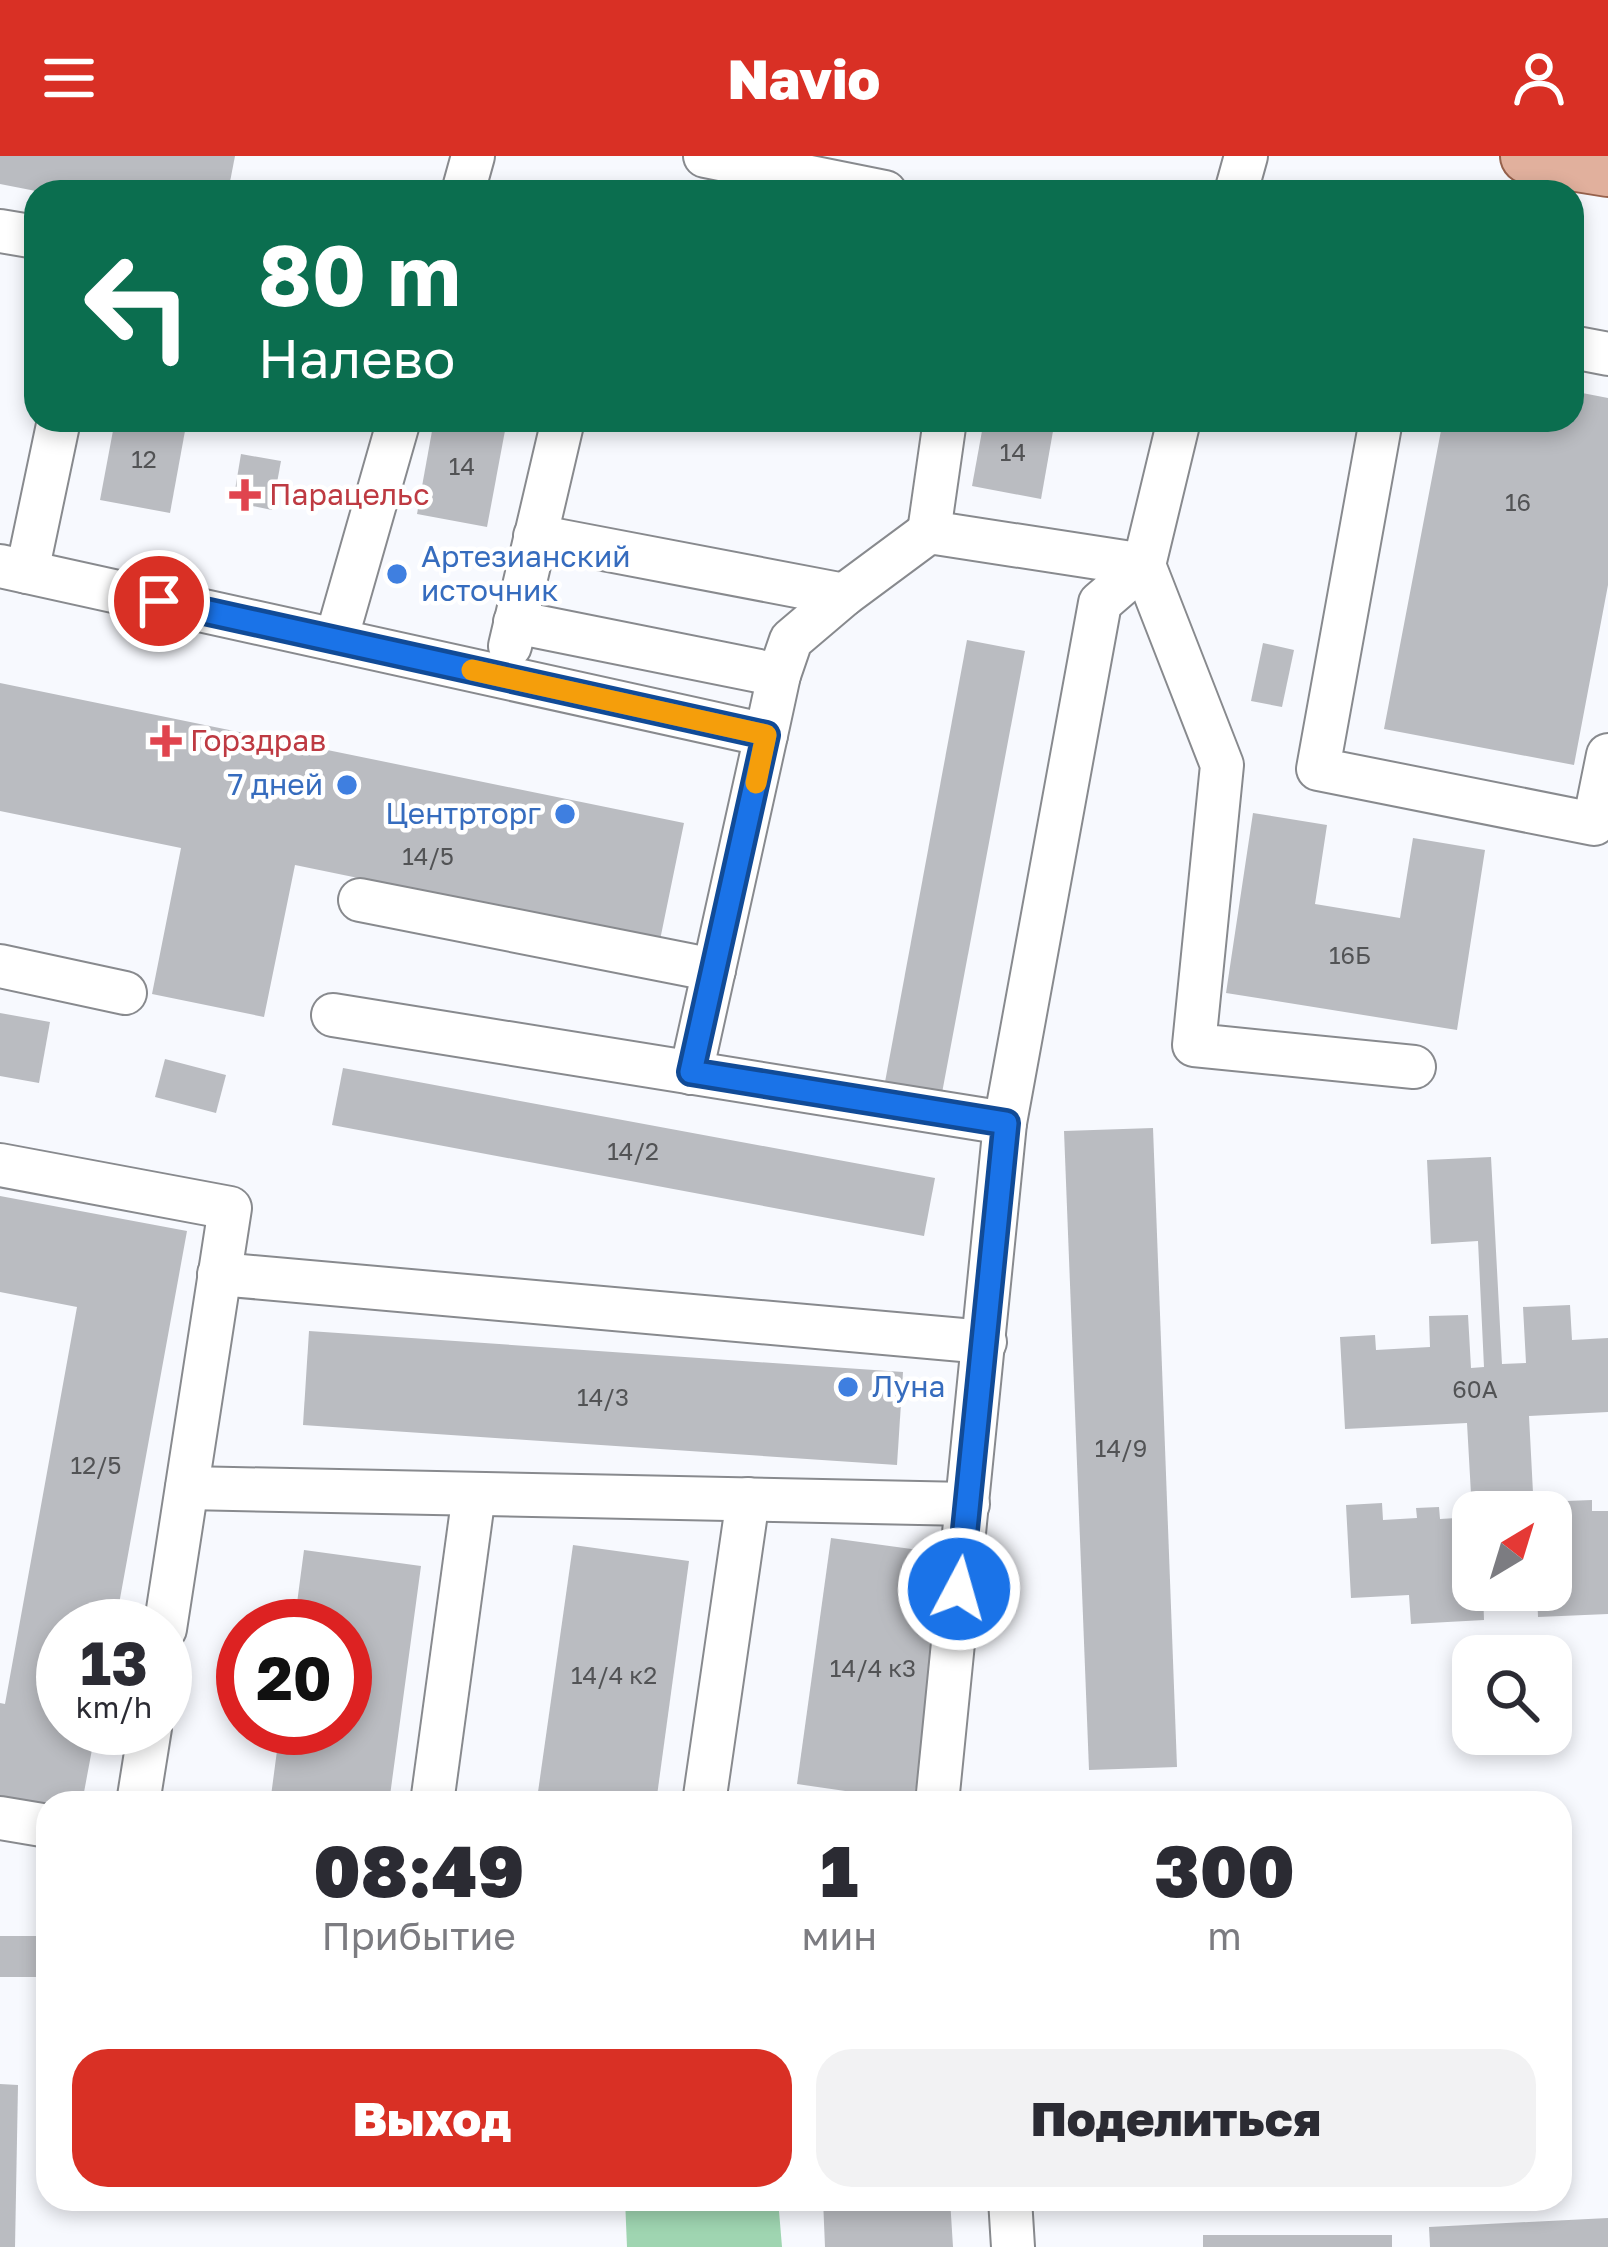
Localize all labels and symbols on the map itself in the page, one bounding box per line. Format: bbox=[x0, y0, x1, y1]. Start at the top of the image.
house number: 14 bbox=[1000, 437, 1026, 466]
house number: 12 bbox=[131, 444, 157, 473]
house number: 14 bbox=[449, 451, 475, 480]
place label: Парацельс bbox=[269, 476, 430, 512]
marker: Парацельс bbox=[232, 482, 258, 508]
house number: 16 bbox=[1505, 487, 1531, 516]
place label: Артезианский источник bbox=[421, 538, 631, 608]
pin bbox=[108, 550, 210, 652]
marker: Артезианский источник bbox=[384, 561, 410, 587]
place label: Горздрав bbox=[190, 722, 326, 758]
marker: Горздрав bbox=[153, 728, 179, 754]
place label: 7 дней bbox=[227, 766, 323, 802]
marker: 7 дней bbox=[334, 772, 360, 798]
place label: Центрторг bbox=[385, 795, 541, 831]
marker: Центрторг bbox=[552, 801, 578, 827]
house number: 14/5 bbox=[402, 841, 454, 870]
house number: 16Б bbox=[1329, 940, 1371, 969]
house number: 14/2 bbox=[607, 1136, 659, 1165]
place label: Луна bbox=[872, 1368, 946, 1404]
marker: Луна bbox=[835, 1374, 861, 1400]
house number: 60А bbox=[1452, 1374, 1498, 1403]
house number: 14/3 bbox=[577, 1382, 629, 1411]
house number: 14/9 bbox=[1095, 1433, 1147, 1462]
house number: 12/5 bbox=[71, 1450, 122, 1479]
north arrow bbox=[1452, 1491, 1572, 1611]
position arrow bbox=[896, 1526, 1022, 1652]
speed limit sign: 20 bbox=[216, 1599, 372, 1755]
house number: 14/4 к3 bbox=[830, 1653, 916, 1682]
house number: 14/4 к2 bbox=[571, 1660, 657, 1689]

